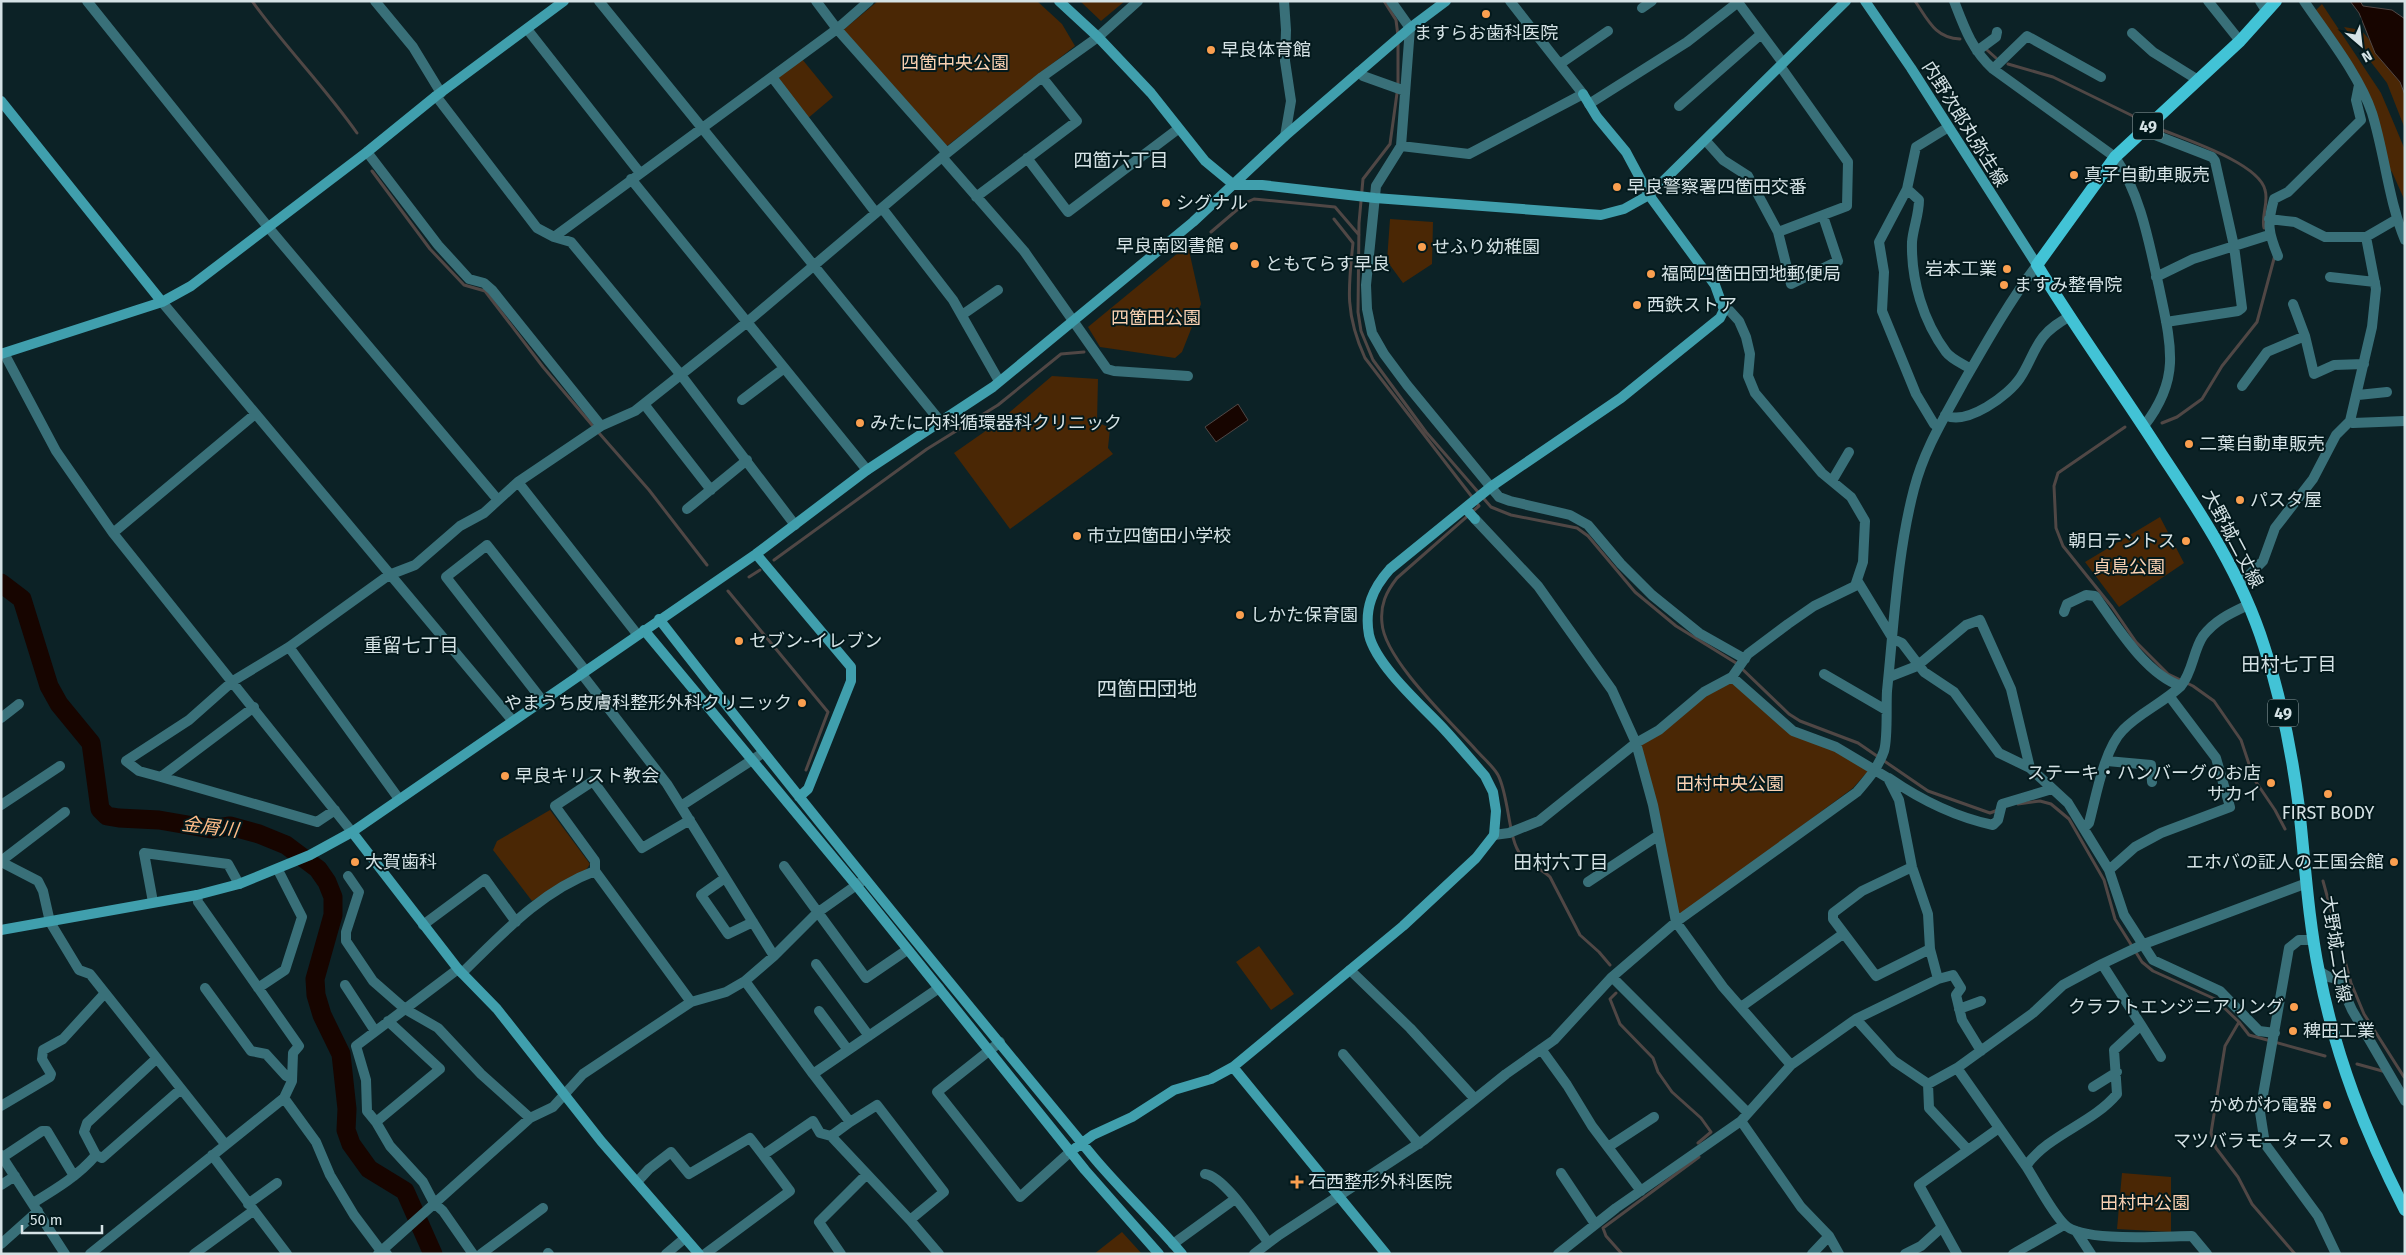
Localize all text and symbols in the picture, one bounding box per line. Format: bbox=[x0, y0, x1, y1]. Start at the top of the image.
marker: ますらお歯科医院 bbox=[1480, 8, 1492, 20]
north arrow bbox=[2336, 20, 2386, 70]
place label: ますらお歯科医院 bbox=[1414, 22, 1558, 44]
place label: 早良体育館 bbox=[1221, 39, 1311, 61]
marker: 早良体育館 bbox=[1205, 44, 1217, 56]
text: N bbox=[2359, 46, 2375, 66]
park label: 四箇中央公園 bbox=[901, 52, 1009, 74]
street label: 内野次郎丸弥生線 bbox=[1918, 57, 2012, 191]
road number: 49 bbox=[2133, 112, 2163, 140]
district label: 四箇六丁目 bbox=[1073, 149, 1169, 172]
place label: 真子自動車販売 bbox=[2084, 164, 2210, 186]
marker: 真子自動車販売 bbox=[2068, 169, 2080, 181]
place label: 早良警察署四箇田交番 bbox=[1627, 176, 1807, 198]
marker: 早良警察署四箇田交番 bbox=[1611, 181, 1623, 193]
place label: シグナル bbox=[1176, 192, 1248, 214]
marker: シグナル bbox=[1160, 197, 1172, 209]
place label: 早良南図書館 bbox=[1116, 235, 1224, 257]
place label: せふり幼稚園 bbox=[1432, 236, 1540, 258]
marker: 早良南図書館 bbox=[1228, 240, 1240, 252]
marker: せふり幼稚園 bbox=[1416, 241, 1428, 253]
place label: ともてらす早良 bbox=[1265, 253, 1390, 275]
marker: ともてらす早良 bbox=[1249, 258, 1261, 270]
place label: 岩本工業 bbox=[1925, 258, 1997, 280]
place label: 福岡四箇田団地郵便局 bbox=[1661, 263, 1841, 285]
marker: 岩本工業 bbox=[2001, 263, 2013, 275]
marker: 福岡四箇田団地郵便局 bbox=[1645, 268, 1657, 280]
place label: ますみ整骨院 bbox=[2014, 274, 2122, 296]
marker: ますみ整骨院 bbox=[1998, 279, 2010, 291]
place label: 西鉄ストア bbox=[1647, 294, 1737, 316]
marker: 西鉄ストア bbox=[1631, 299, 1643, 311]
park label: 四箇田公園 bbox=[1111, 307, 1201, 329]
place label: みたに内科循環器科クリニック bbox=[870, 412, 1122, 434]
marker: みたに内科循環器科クリニック bbox=[854, 417, 866, 429]
place label: 二葉自動車販売 bbox=[2199, 433, 2325, 455]
marker: 二葉自動車販売 bbox=[2183, 438, 2195, 450]
street label: 大野城二丈線 bbox=[2198, 486, 2268, 592]
place label: パスタ屋 bbox=[2250, 489, 2322, 511]
marker: パスタ屋 bbox=[2234, 494, 2246, 506]
place label: 市立四箇田小学校 bbox=[1087, 525, 1231, 547]
marker: 市立四箇田小学校 bbox=[1071, 530, 1083, 542]
place label: 朝日テントス bbox=[2068, 530, 2176, 552]
marker: 朝日テントス bbox=[2180, 535, 2192, 547]
park label: 貞島公園 bbox=[2093, 556, 2165, 578]
place label: しかた保育園 bbox=[1250, 604, 1358, 626]
marker: しかた保育園 bbox=[1234, 609, 1246, 621]
place label: セブン-イレブン bbox=[749, 630, 882, 652]
district label: 重留七丁目 bbox=[363, 634, 459, 657]
marker: セブン-イレブン bbox=[733, 635, 745, 647]
district label: 田村七丁目 bbox=[2241, 653, 2337, 676]
district label: 四箇田団地 bbox=[1097, 677, 1197, 701]
place label: やまうち皮膚科整形外科クリニック bbox=[504, 692, 792, 714]
marker: やまうち皮膚科整形外科クリニック bbox=[796, 697, 808, 709]
road number: 49 bbox=[2268, 700, 2298, 726]
place label: ステーキ・ハンバーグのお店 サカイ bbox=[2027, 762, 2261, 805]
place label: 早良キリスト教会 bbox=[515, 765, 659, 787]
marker: 早良キリスト教会 bbox=[499, 770, 511, 782]
park label: 田村中央公園 bbox=[1676, 773, 1784, 795]
marker: ステーキ・ハンバーグのお店 サカイ bbox=[2265, 777, 2277, 789]
marker: FIRST BODY bbox=[2322, 788, 2334, 800]
place label: FIRST BODY bbox=[2282, 802, 2374, 824]
water label: 金屑川 bbox=[180, 812, 242, 842]
place label: 大賀歯科 bbox=[365, 851, 437, 873]
district label: 田村六丁目 bbox=[1513, 851, 1609, 874]
place label: エホバの証人の王国会館 bbox=[2186, 851, 2384, 873]
marker: 大賀歯科 bbox=[349, 856, 361, 868]
marker: エホバの証人の王国会館 bbox=[2388, 856, 2400, 868]
street label: 大野城二丈線 bbox=[2317, 894, 2355, 1004]
place label: クラフトエンジニアリング bbox=[2068, 996, 2284, 1018]
marker: クラフトエンジニアリング bbox=[2288, 1001, 2300, 1013]
place label: 稗田工業 bbox=[2303, 1020, 2375, 1042]
marker: 稗田工業 bbox=[2287, 1025, 2299, 1037]
place label: かめがわ電器 bbox=[2209, 1094, 2317, 1116]
marker: かめがわ電器 bbox=[2321, 1099, 2333, 1111]
place label: マツバラモータース bbox=[2173, 1130, 2334, 1152]
marker: マツバラモータース bbox=[2338, 1135, 2350, 1147]
place label: 石西整形外科医院 bbox=[1308, 1171, 1452, 1193]
marker: 石西整形外科医院 bbox=[1290, 1175, 1304, 1189]
park label: 田村中公園 bbox=[2100, 1192, 2190, 1214]
scale bar bbox=[22, 1202, 102, 1234]
text: 50 m bbox=[30, 1211, 63, 1229]

